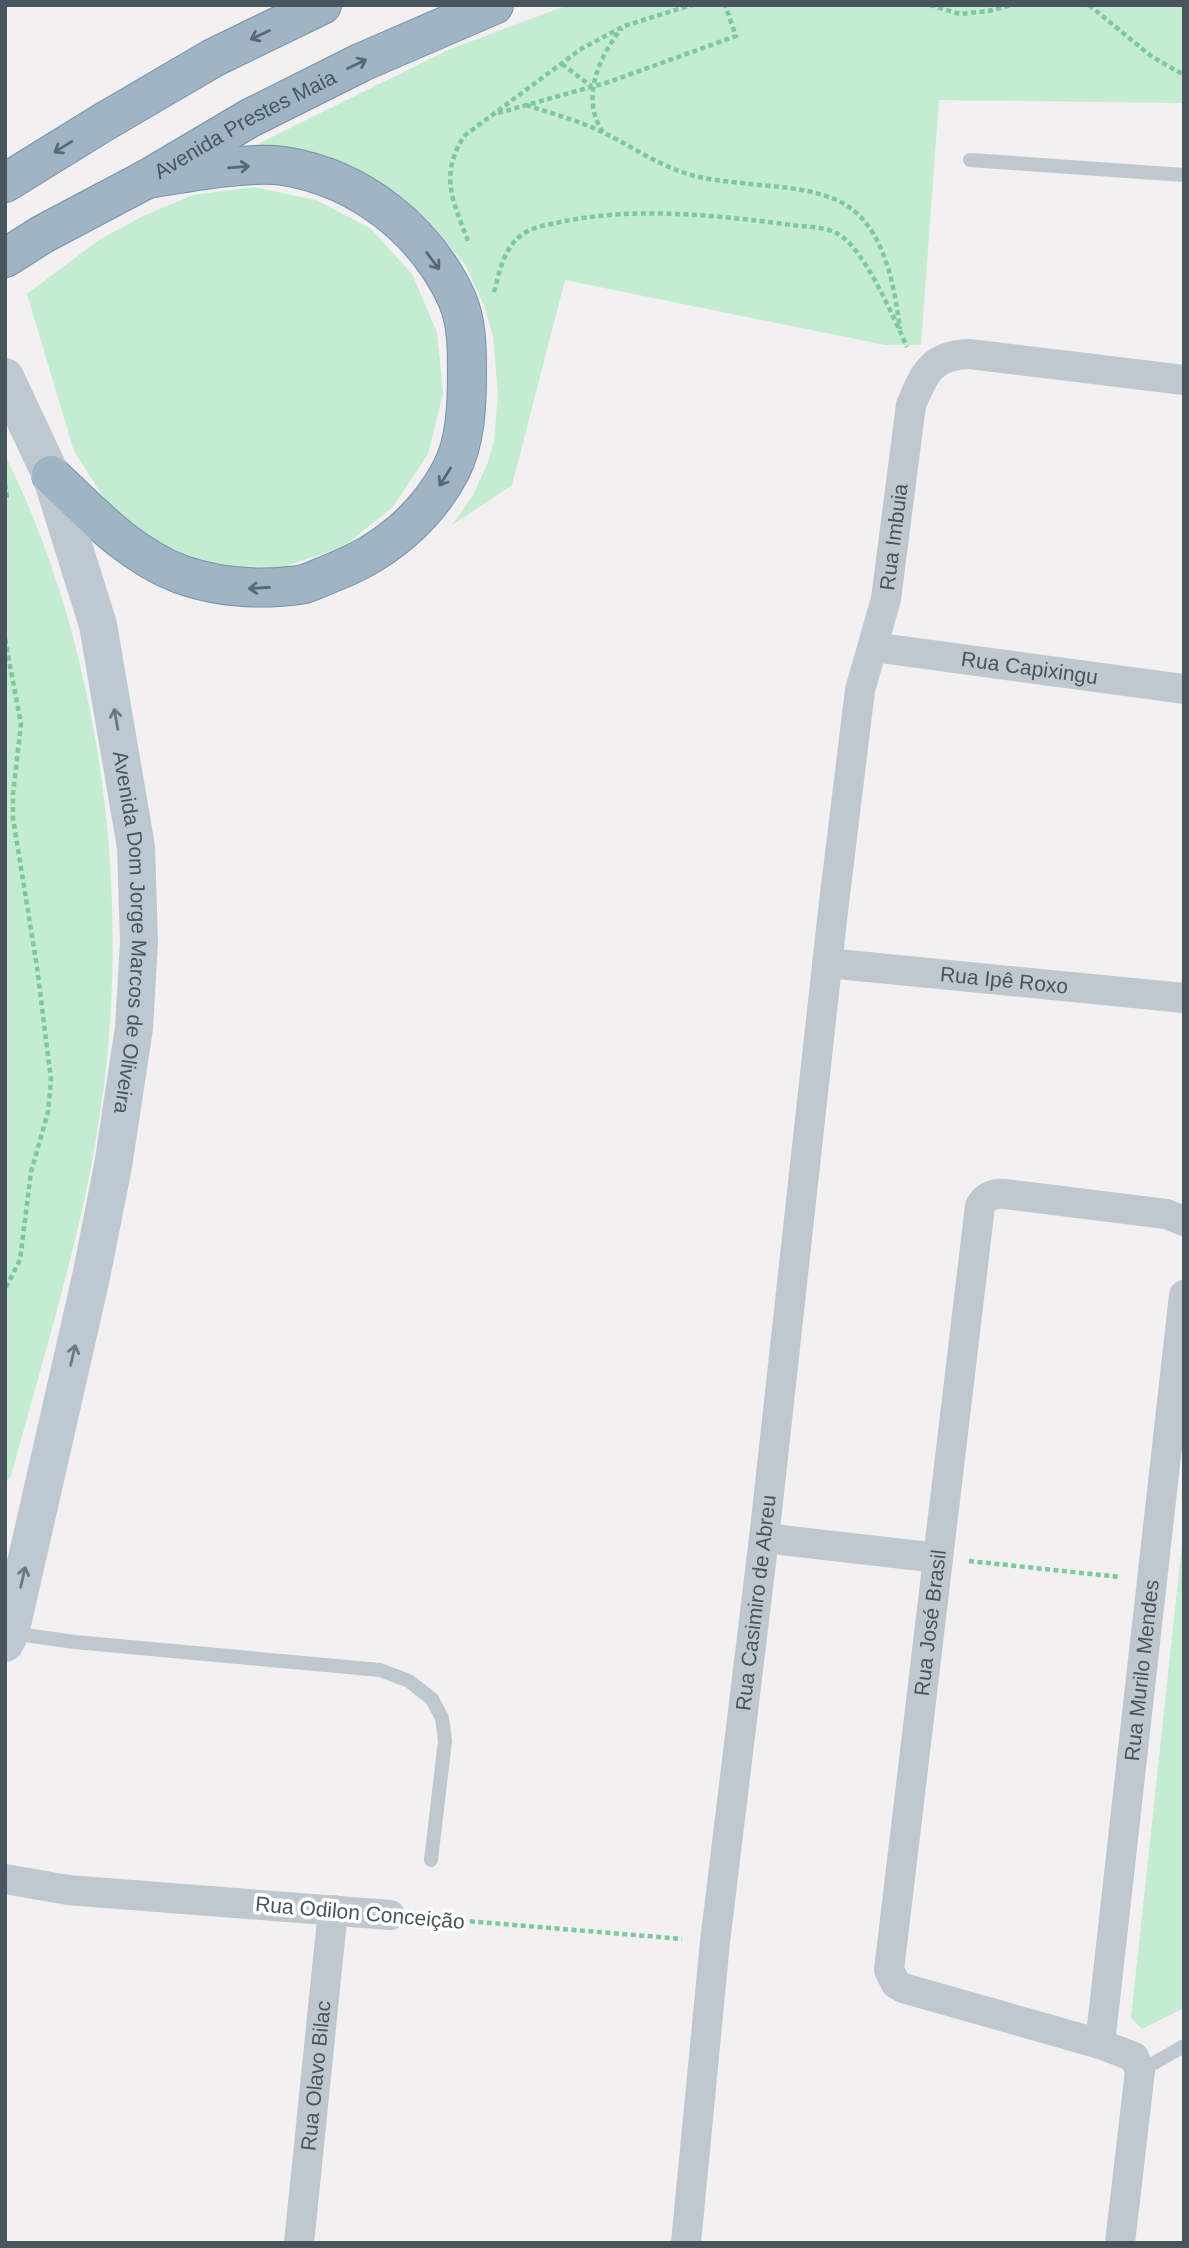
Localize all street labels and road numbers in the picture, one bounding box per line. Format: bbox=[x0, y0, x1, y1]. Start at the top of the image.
street label: Avenida Prestes Maia bbox=[150, 65, 340, 183]
street label: Rua Imbuia bbox=[875, 482, 912, 592]
street label: Rua Capixingu bbox=[960, 647, 1099, 688]
street label: Avenida Dom Jorge Marcos de Oliveira bbox=[109, 749, 151, 1116]
street label: Rua Ipê Roxo bbox=[939, 962, 1069, 998]
street label: Rua Casimiro de Abreu bbox=[731, 1494, 780, 1712]
street label: Rua José Brasil bbox=[910, 1548, 950, 1697]
street label: Rua Murilo Mendes bbox=[1120, 1578, 1163, 1762]
street label: Rua Odilon Conceição bbox=[254, 1892, 466, 1933]
street label: Rua Olavo Bilac bbox=[296, 2000, 335, 2152]

